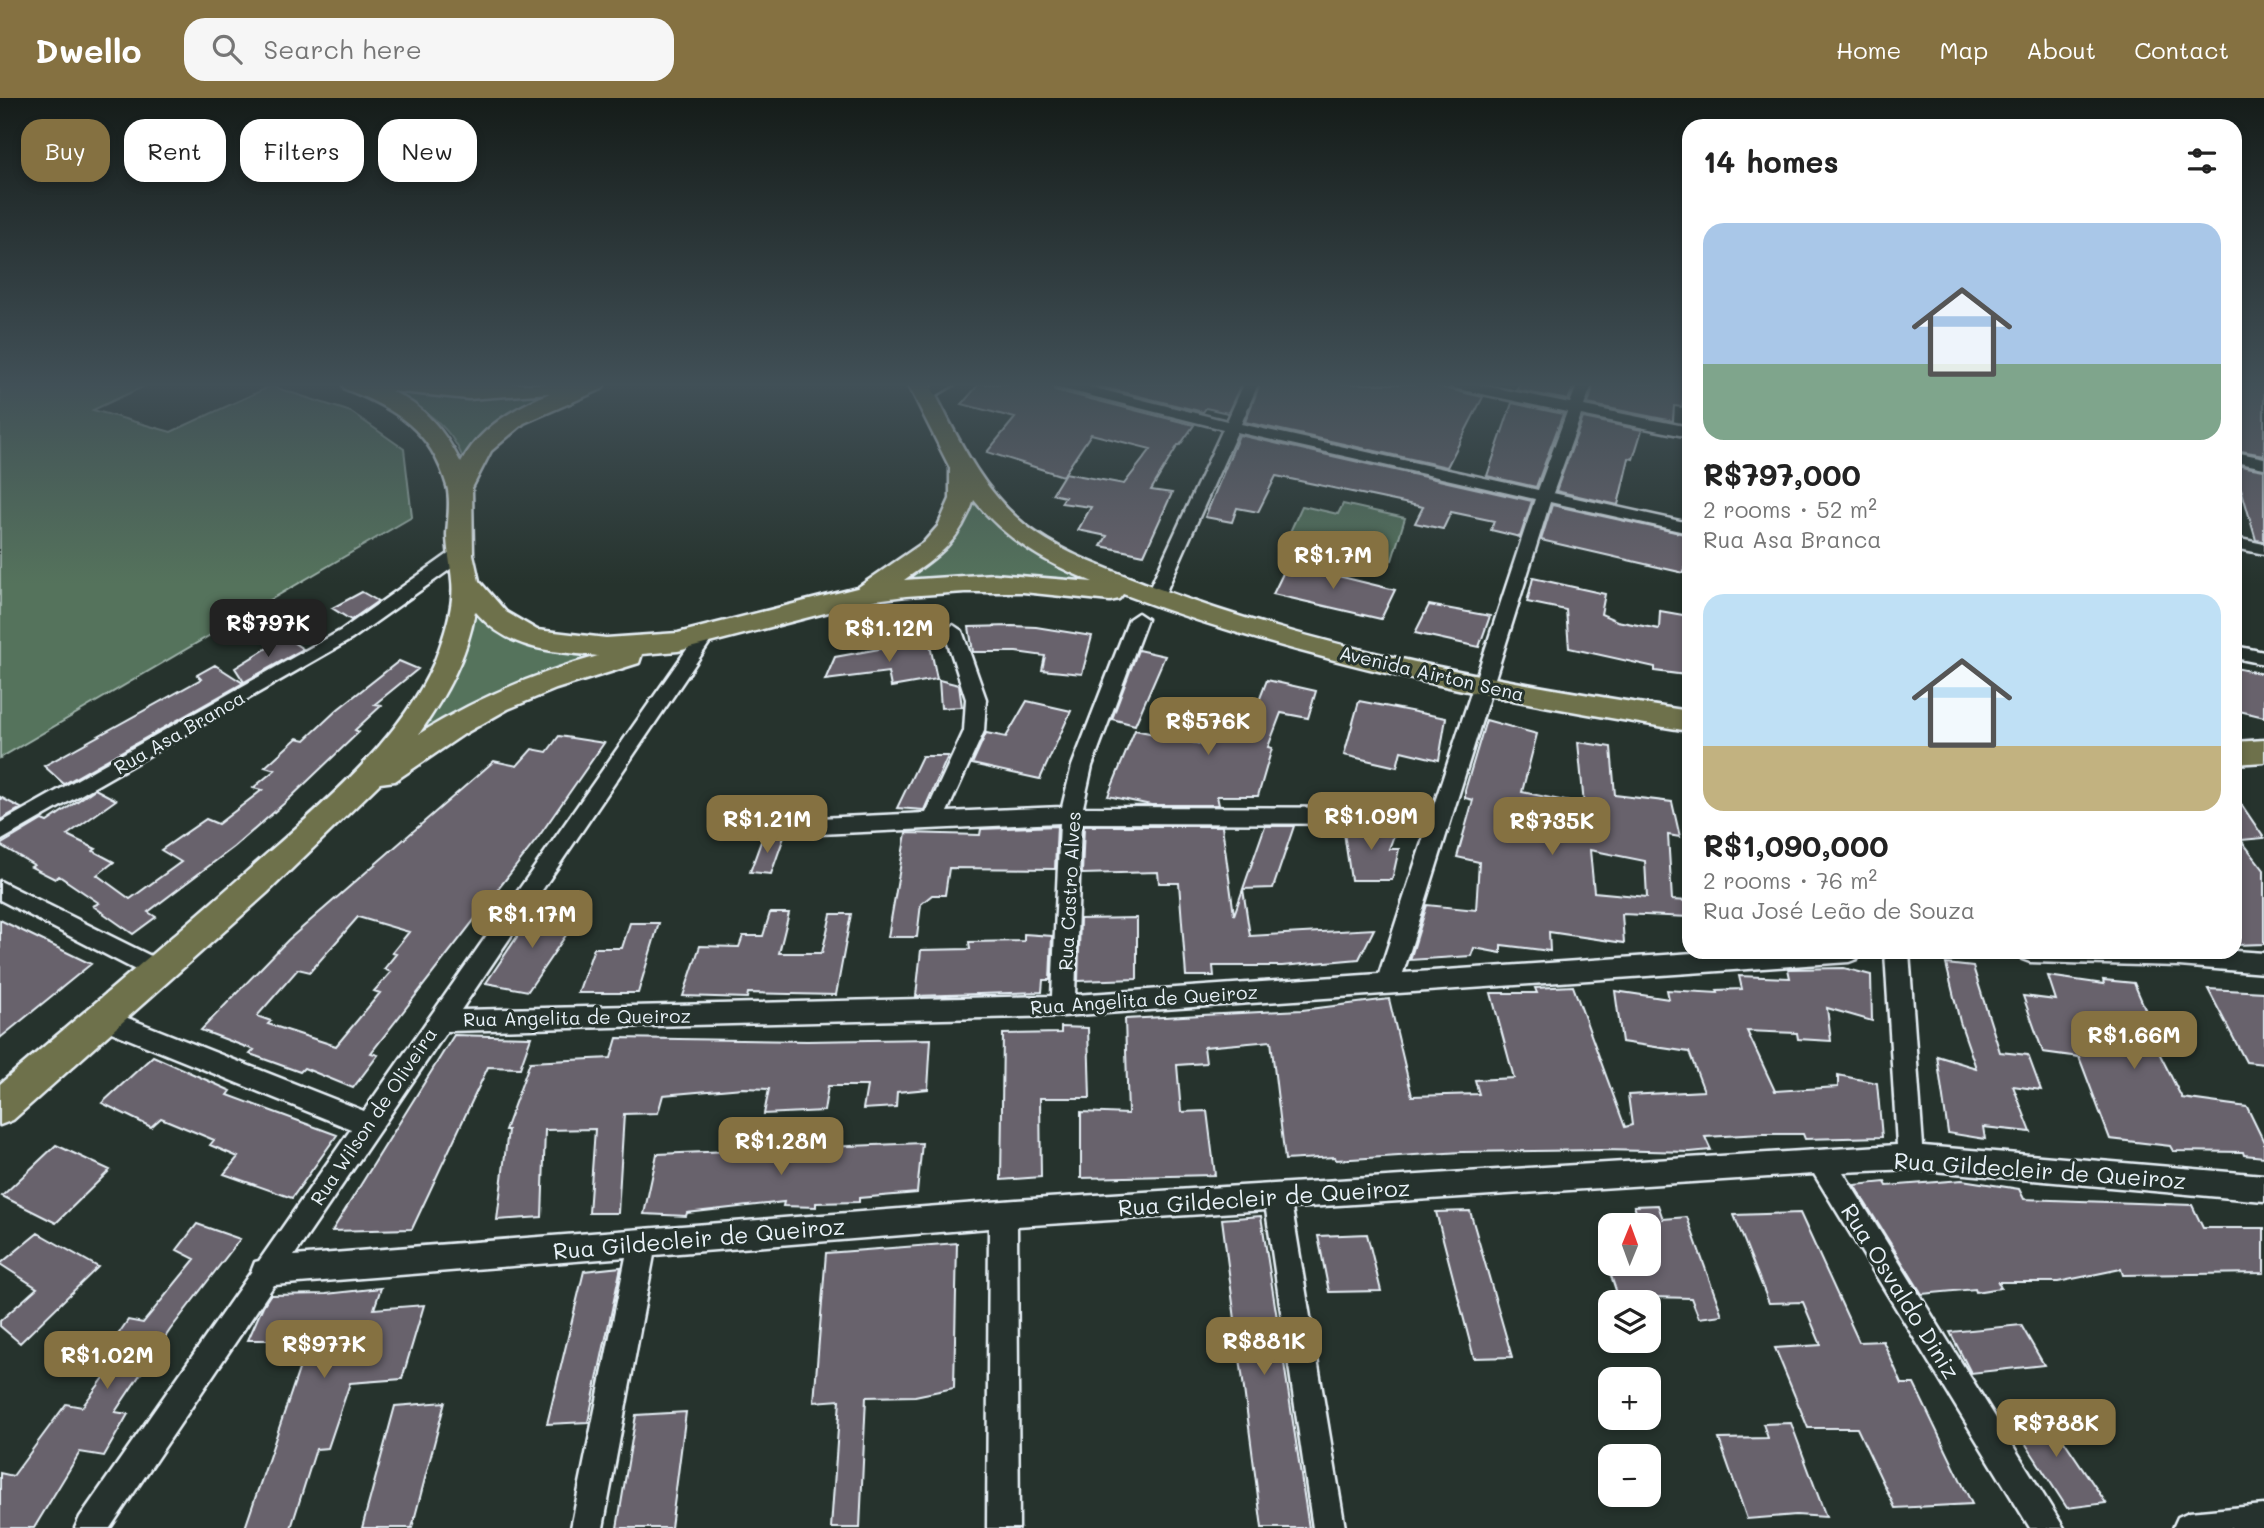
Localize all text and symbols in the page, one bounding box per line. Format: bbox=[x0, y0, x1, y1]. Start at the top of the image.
search box bbox=[184, 18, 674, 81]
text: Dwello bbox=[35, 28, 142, 71]
icon: search bbox=[208, 30, 246, 68]
text: Search here bbox=[264, 32, 422, 66]
text: Home bbox=[1836, 34, 1901, 65]
text: Map bbox=[1939, 34, 1988, 65]
text: About bbox=[2026, 34, 2096, 65]
text: Contact bbox=[2134, 34, 2229, 65]
chip: Buy bbox=[21, 119, 110, 182]
chip: Rent bbox=[124, 119, 226, 182]
chip: Filters bbox=[240, 119, 364, 182]
chip: New bbox=[378, 119, 477, 182]
text: 14 homes bbox=[1703, 141, 1839, 181]
icon: filters bbox=[2183, 142, 2221, 180]
icon: home bbox=[1899, 269, 2025, 395]
text: R$797,000 bbox=[1703, 454, 1861, 494]
text: 2 rooms · 52 m² bbox=[1703, 494, 1877, 524]
text: Rua Asa Branca bbox=[1703, 524, 1882, 554]
pin: R$1.7M bbox=[1276, 532, 1390, 591]
text: R$1.7M bbox=[1294, 539, 1372, 569]
pin: R$797K bbox=[211, 600, 325, 659]
pin: R$1.12M bbox=[824, 604, 954, 664]
text: R$797K bbox=[226, 607, 310, 637]
text: R$1.12M bbox=[844, 612, 934, 642]
street label: Avenida Airton Sena bbox=[1337, 640, 1527, 706]
icon: home bbox=[1899, 640, 2025, 766]
street label: Rua Asa Branca bbox=[109, 684, 249, 780]
pin: R$576K bbox=[1151, 698, 1265, 757]
text: R$576K bbox=[1165, 705, 1251, 735]
pin: R$1.09M bbox=[1306, 792, 1436, 852]
pin: R$1.21M bbox=[702, 796, 832, 855]
pin: R$735K bbox=[1495, 798, 1609, 857]
text: R$1.09M bbox=[1324, 800, 1418, 830]
text: R$1.21M bbox=[722, 803, 812, 833]
text: R$735K bbox=[1509, 805, 1595, 835]
street label: Rua Castro Alves bbox=[1052, 811, 1086, 971]
text: R$1,090,000 bbox=[1703, 825, 1889, 865]
text: 2 rooms · 76 m² bbox=[1703, 865, 1877, 895]
pin: R$1.17M bbox=[467, 890, 597, 950]
text: Rua José Leão de Souza bbox=[1703, 895, 1975, 925]
text: R$1.17M bbox=[487, 898, 577, 928]
street label: Rua Angelita de Queiroz bbox=[1029, 979, 1259, 1019]
street label: Rua Angelita de Queiroz bbox=[463, 1003, 691, 1031]
pin: R$1.66M bbox=[2069, 1012, 2199, 1071]
text: R$1.66M bbox=[2087, 1019, 2181, 1049]
street label: Rua Wilson de Oliveira bbox=[304, 1022, 442, 1210]
pin: R$1.28M bbox=[716, 1118, 846, 1177]
text: R$1.28M bbox=[734, 1125, 828, 1155]
street label: Rua Gildecleir de Queiroz bbox=[1893, 1145, 2187, 1195]
street label: Rua Gildecleir de Queiroz bbox=[1117, 1172, 1411, 1222]
street label: Rua Osvaldo Diniz bbox=[1835, 1198, 1967, 1384]
street label: Rua Gildecleir de Queiroz bbox=[552, 1210, 846, 1266]
north arrow bbox=[1598, 1213, 1661, 1276]
map controls bbox=[1598, 1213, 1661, 1507]
button: layers bbox=[1598, 1290, 1661, 1353]
pin: R$881K bbox=[1207, 1318, 1321, 1377]
pin: R$977K bbox=[267, 1320, 381, 1380]
text: R$881K bbox=[1222, 1325, 1306, 1355]
text: R$977K bbox=[282, 1328, 366, 1358]
pin: R$1.02M bbox=[42, 1332, 172, 1391]
text: R$1.02M bbox=[60, 1339, 154, 1369]
button: + bbox=[1598, 1367, 1661, 1430]
pin: R$788K bbox=[1999, 1400, 2113, 1459]
text: R$788K bbox=[2013, 1407, 2099, 1437]
button: − bbox=[1598, 1444, 1661, 1507]

